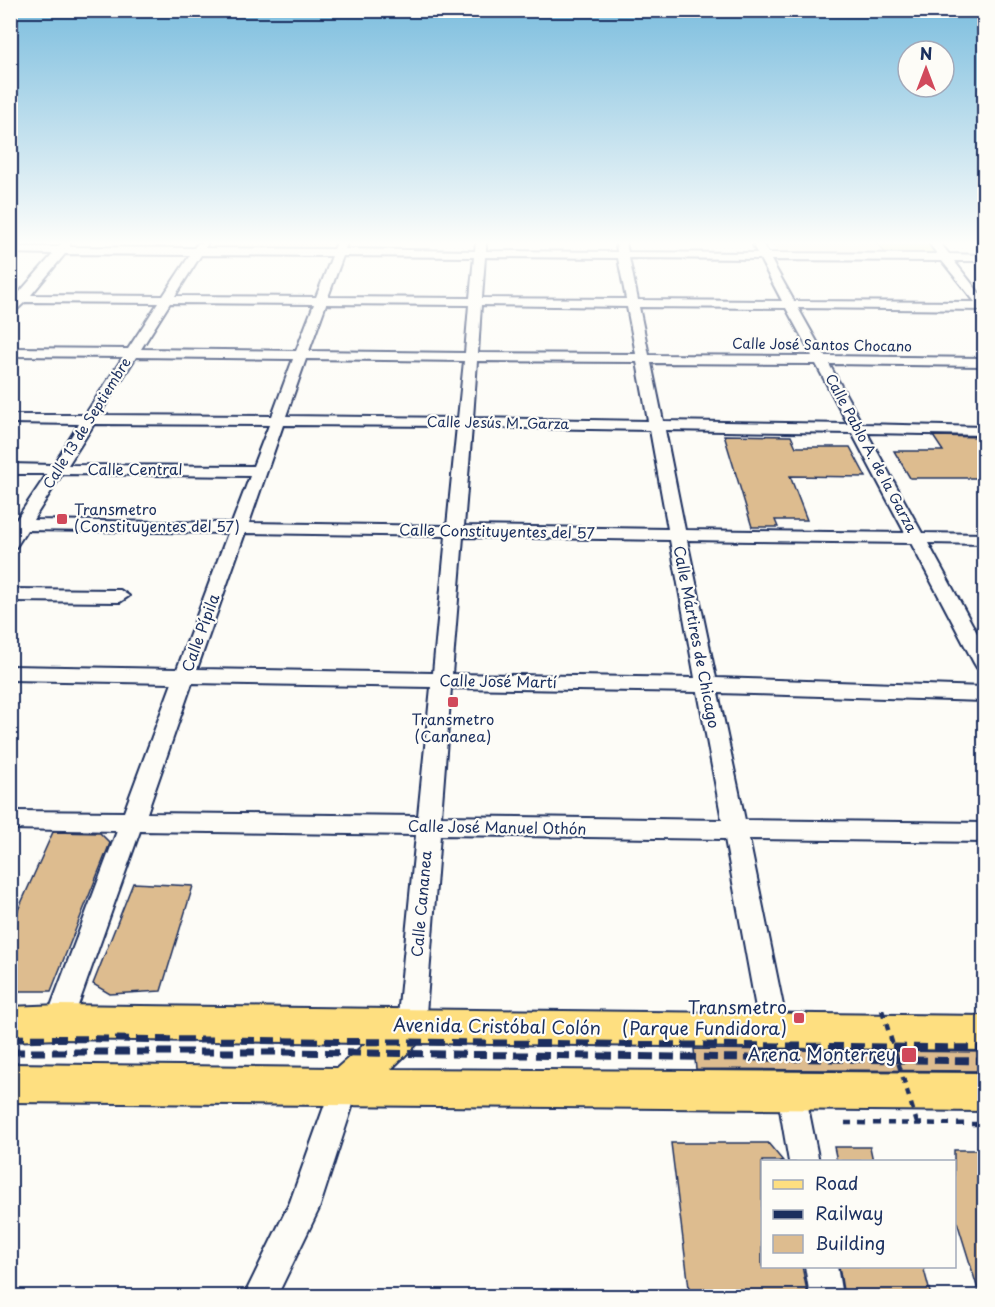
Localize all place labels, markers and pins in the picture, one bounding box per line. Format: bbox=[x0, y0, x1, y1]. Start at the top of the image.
place label: Transmetro (Constituyentes del 57) bbox=[74, 497, 240, 537]
marker: Transmetro (Constituyentes del 57) bbox=[55, 512, 69, 526]
marker: Transmetro (Cananea) bbox=[446, 695, 460, 709]
place label: Transmetro (Cananea) bbox=[412, 707, 494, 747]
place label: Transmetro (Parque Fundidora) bbox=[622, 993, 787, 1041]
marker: Transmetro (Parque Fundidora) bbox=[792, 1011, 806, 1025]
place label: Arena Monterrey bbox=[747, 1040, 896, 1067]
marker: Arena Monterrey bbox=[900, 1046, 918, 1064]

